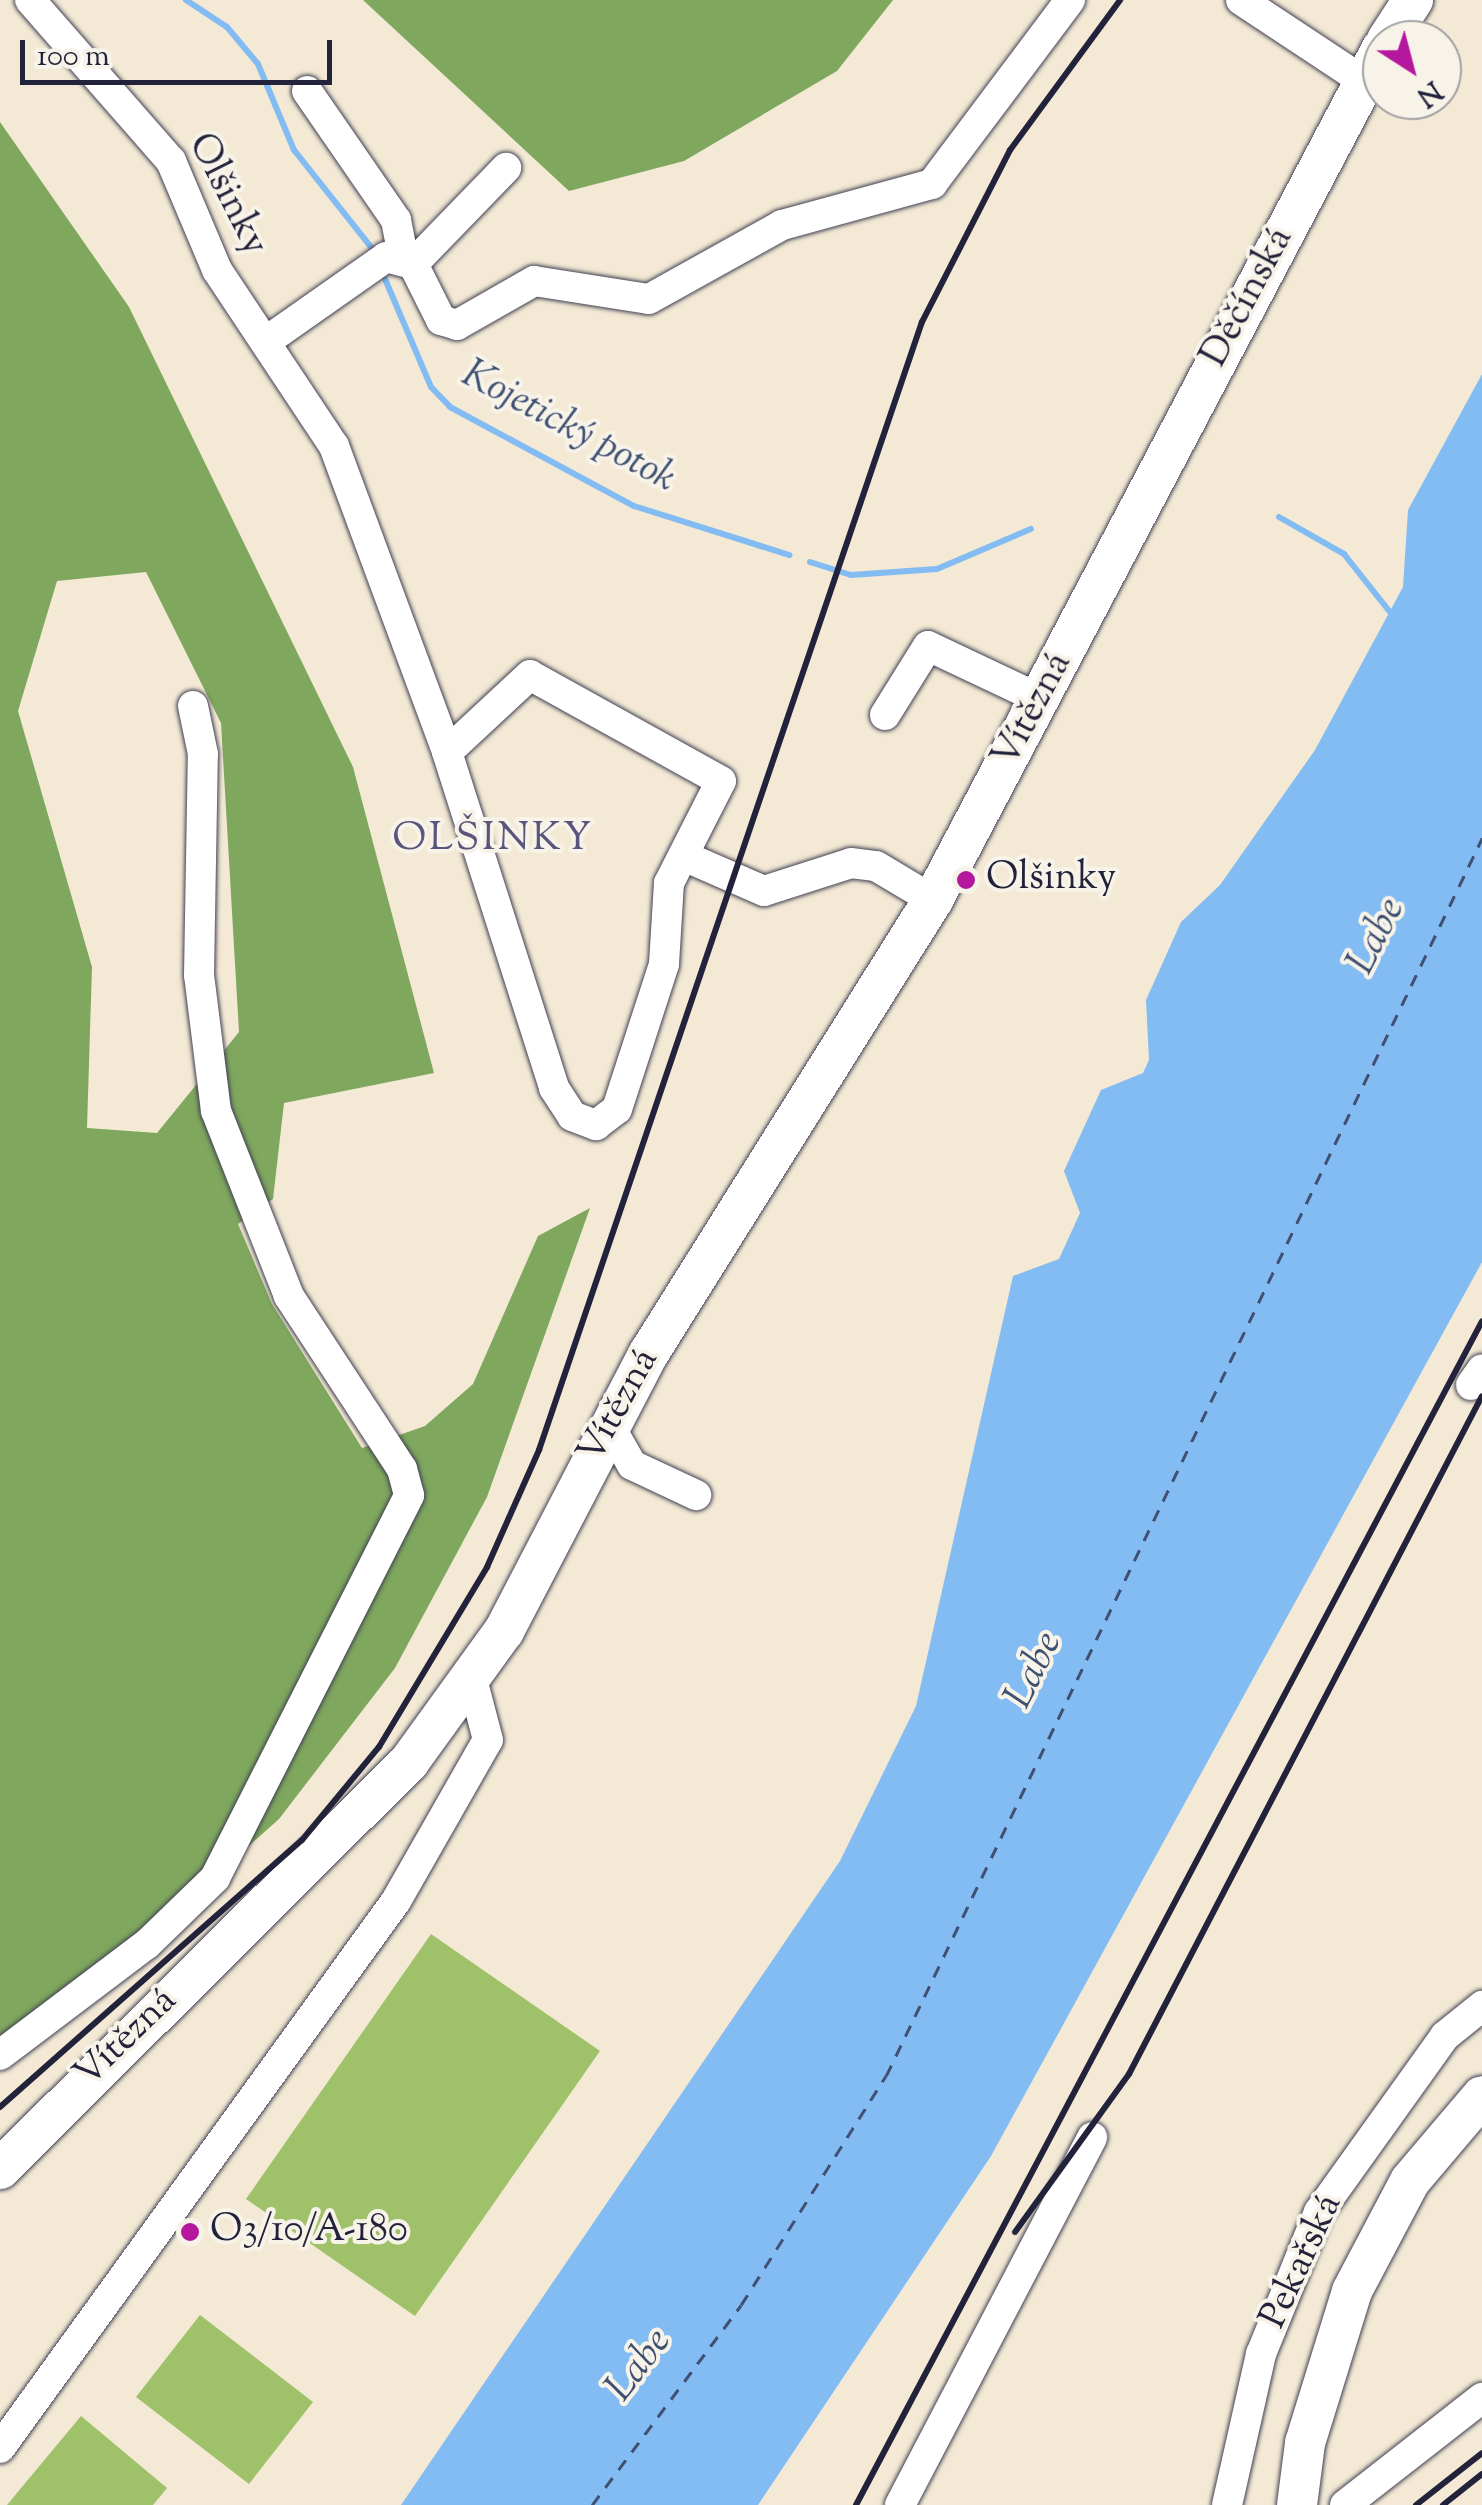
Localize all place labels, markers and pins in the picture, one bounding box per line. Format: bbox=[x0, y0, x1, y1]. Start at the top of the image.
place label: Olšinky bbox=[986, 857, 1116, 903]
marker: Olšinky bbox=[955, 869, 977, 891]
place label: O3/10/A-180 bbox=[210, 2209, 408, 2255]
marker: O3/10/A-180 bbox=[179, 2221, 201, 2243]

